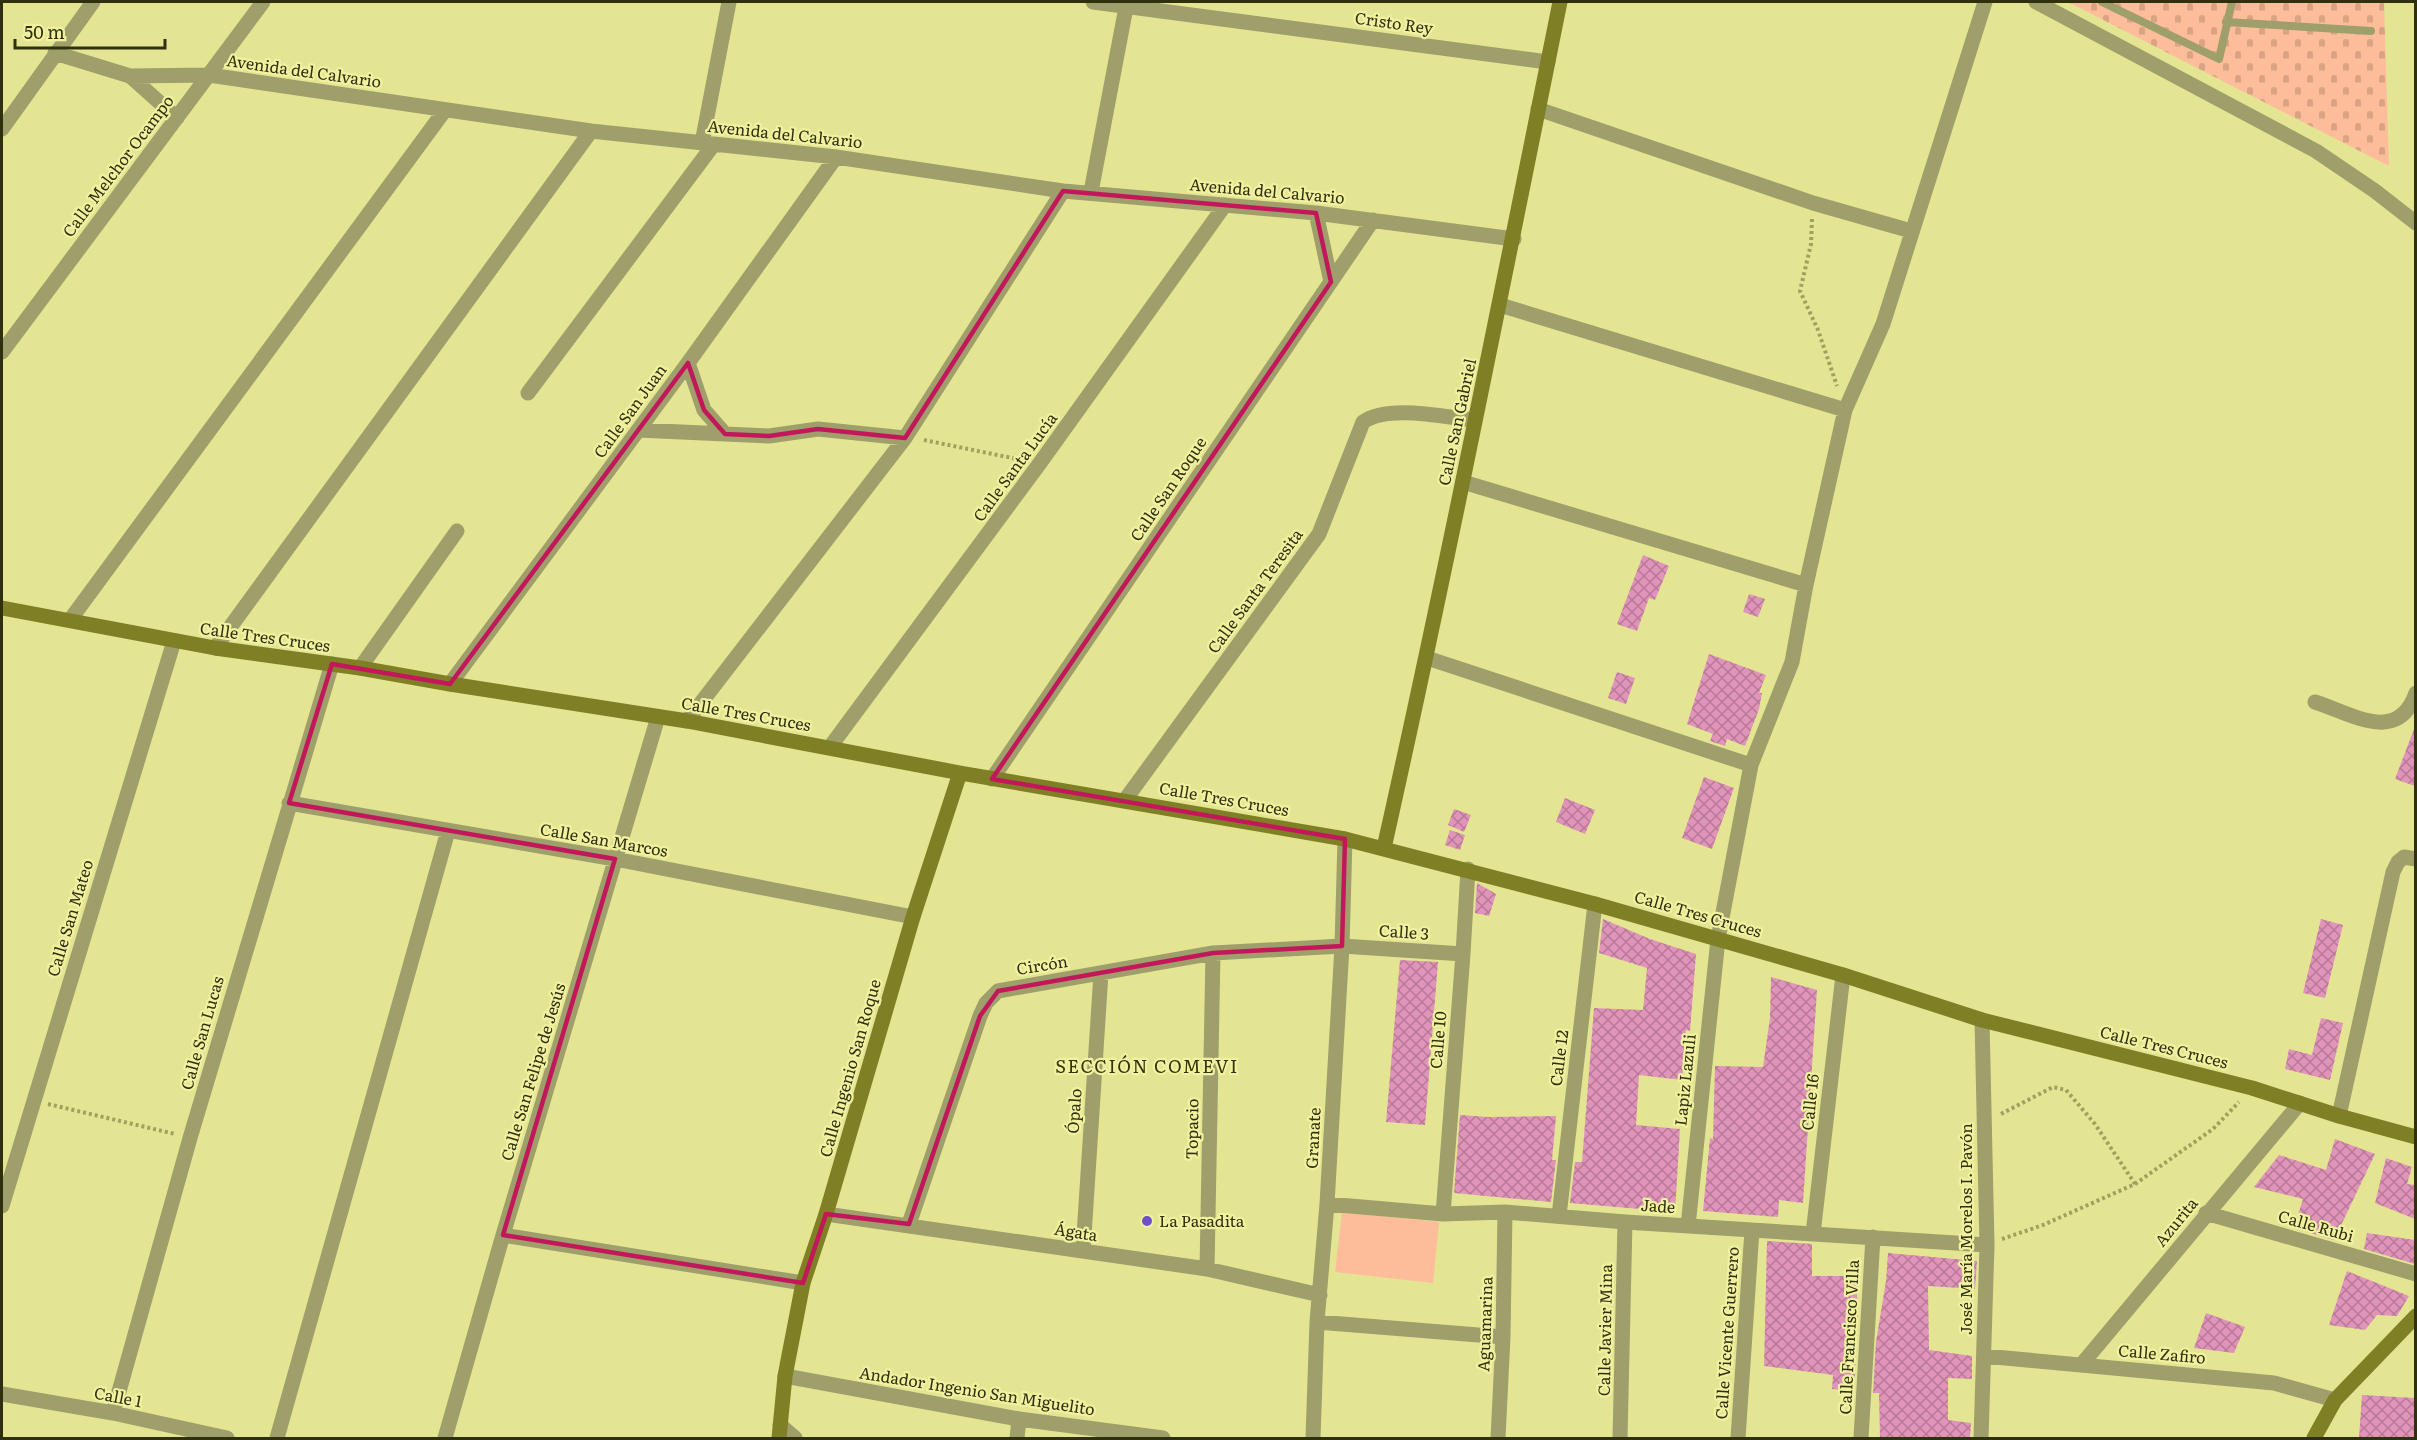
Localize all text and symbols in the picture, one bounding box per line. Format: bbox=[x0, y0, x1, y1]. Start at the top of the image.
street label: Cristo Rey bbox=[1354, 5, 1435, 39]
scale bar bbox=[15, 12, 165, 50]
text: 50 m bbox=[24, 18, 65, 45]
street label: Avenida del Calvario bbox=[225, 47, 383, 93]
street label: Calle Melchor Ocampo bbox=[56, 89, 179, 241]
street label: Avenida del Calvario bbox=[706, 113, 864, 153]
street label: Avenida del Calvario bbox=[1188, 171, 1346, 209]
street label: Calle San Gabriel bbox=[1431, 356, 1481, 488]
street label: Calle San Juan bbox=[587, 358, 672, 462]
street label: Calle Santa Lucía bbox=[966, 407, 1062, 526]
street label: Calle San Roque bbox=[1123, 431, 1211, 546]
street label: Calle Santa Teresita bbox=[1201, 523, 1308, 658]
street label: Calle Tres Cruces bbox=[199, 615, 332, 657]
street label: Calle Tres Cruces bbox=[680, 690, 813, 736]
street label: Calle Tres Cruces bbox=[1158, 775, 1291, 821]
street label: Calle San Marcos bbox=[538, 816, 670, 862]
street label: Calle San Mateo bbox=[40, 856, 98, 979]
street label: Calle Tres Cruces bbox=[1632, 883, 1765, 943]
street label: Calle 3 bbox=[1378, 917, 1430, 945]
street label: Circón bbox=[1014, 948, 1070, 980]
street label: Calle San Lucas bbox=[173, 973, 229, 1092]
street label: Calle Ingenio San Roque bbox=[812, 976, 886, 1160]
street label: Calle San Felipe de Jesús bbox=[494, 980, 571, 1164]
street label: Calle 10 bbox=[1423, 1010, 1451, 1070]
street label: Calle Tres Cruces bbox=[2098, 1019, 2231, 1074]
street label: Calle 12 bbox=[1543, 1028, 1573, 1087]
street label: Lapiz Lazuli bbox=[1667, 1033, 1701, 1127]
district label: SECCIÓN COMEVI bbox=[1055, 1052, 1239, 1079]
street label: Calle 16 bbox=[1794, 1072, 1824, 1131]
street label: Ópalo bbox=[1059, 1088, 1087, 1134]
street label: Topacio bbox=[1178, 1098, 1204, 1160]
street label: Granate bbox=[1298, 1107, 1326, 1169]
street label: José María Morelos I. Pavón bbox=[1953, 1123, 1977, 1335]
street label: Azurita bbox=[2148, 1191, 2203, 1251]
street label: Jade bbox=[1640, 1192, 1676, 1218]
street label: Calle Rubi bbox=[2276, 1203, 2357, 1247]
place label: La Pasadita bbox=[1159, 1208, 1245, 1232]
marker: La Pasadita bbox=[1140, 1214, 1154, 1228]
street label: Ágata bbox=[1053, 1216, 1100, 1246]
street label: Calle Vicente Guerrero bbox=[1708, 1246, 1744, 1420]
street label: Calle Francisco Villa bbox=[1832, 1259, 1864, 1415]
street label: Calle Javier Mina bbox=[1591, 1263, 1617, 1396]
street label: Aguamarina bbox=[1470, 1276, 1498, 1372]
street label: Calle Zafiro bbox=[2117, 1337, 2207, 1369]
street label: Andador Ingenio San Miguelito bbox=[858, 1360, 1097, 1421]
street label: Calle 1 bbox=[92, 1380, 145, 1412]

